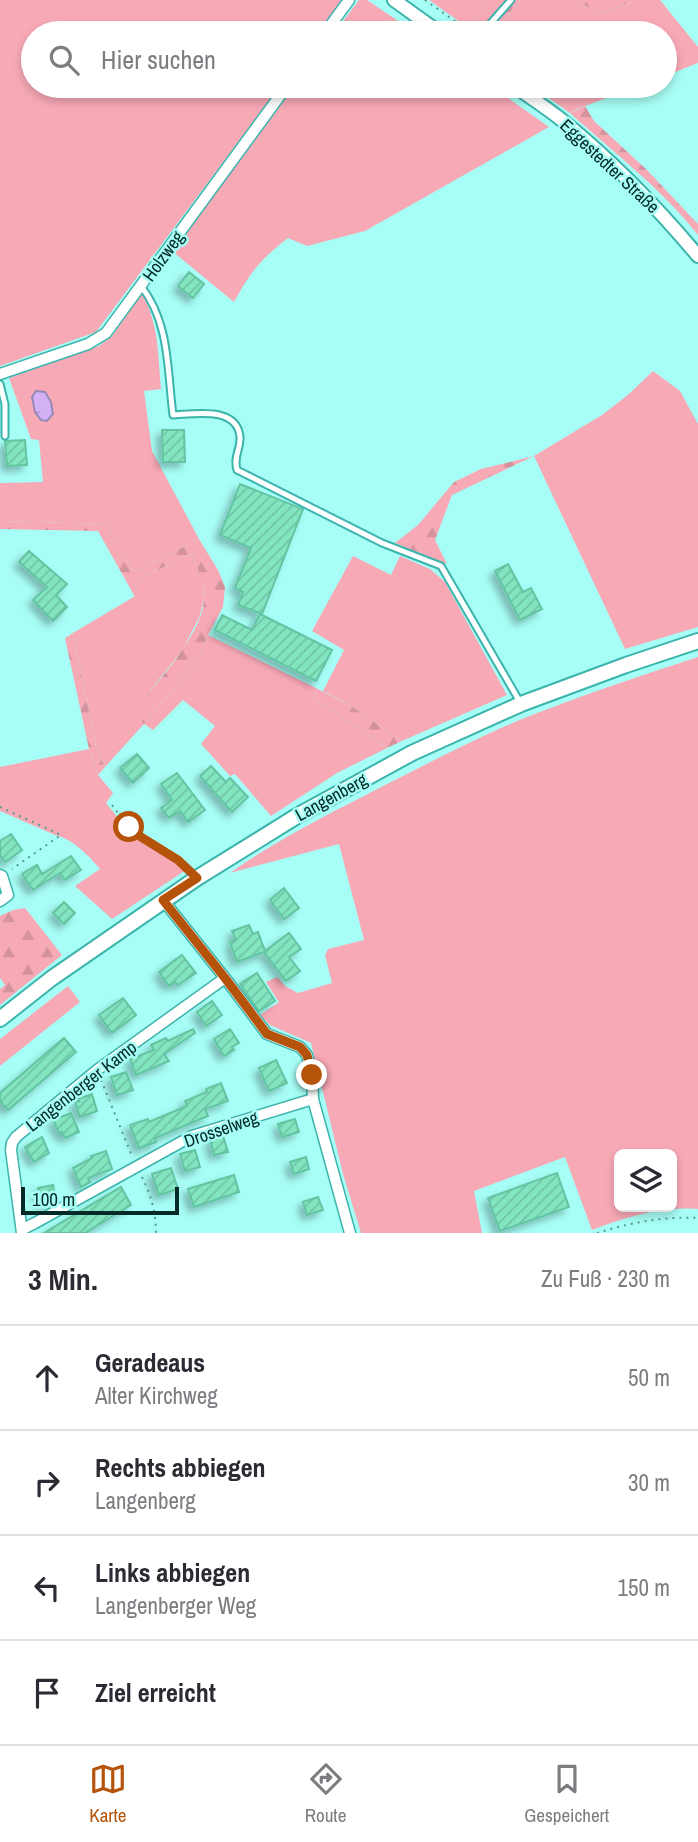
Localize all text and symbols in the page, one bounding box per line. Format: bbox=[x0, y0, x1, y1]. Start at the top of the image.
search box bbox=[21, 21, 677, 98]
icon: search bbox=[45, 41, 83, 79]
text: Hier suchen bbox=[101, 42, 216, 77]
street label: Eggestedter Straße bbox=[555, 113, 665, 219]
street label: Holzweg bbox=[136, 225, 190, 286]
street label: Langenberg bbox=[290, 767, 372, 827]
route start bbox=[113, 811, 144, 842]
street label: Langenberger Kamp bbox=[20, 1035, 142, 1137]
route end bbox=[296, 1059, 327, 1090]
street label: Drosselweg bbox=[180, 1104, 262, 1153]
map controls bbox=[614, 1149, 677, 1212]
button: layers bbox=[614, 1149, 677, 1212]
scale bar bbox=[21, 1184, 178, 1216]
text: 100 m bbox=[32, 1186, 75, 1212]
text: 3 Min. bbox=[28, 1259, 98, 1299]
text: Zu Fuß · 230 m bbox=[541, 1263, 670, 1294]
text: Geradeaus bbox=[95, 1345, 205, 1380]
icon: ahead bbox=[28, 1359, 66, 1397]
text: 50 m bbox=[628, 1362, 670, 1393]
text: Alter Kirchweg bbox=[95, 1380, 218, 1411]
text: Rechts abbiegen bbox=[95, 1450, 266, 1485]
icon: right bbox=[28, 1464, 66, 1502]
text: 30 m bbox=[628, 1467, 670, 1498]
text: Langenberg bbox=[95, 1485, 196, 1516]
text: Links abbiegen bbox=[95, 1555, 250, 1590]
icon: left bbox=[28, 1569, 66, 1607]
text: 150 m bbox=[618, 1572, 670, 1603]
text: Langenberger Weg bbox=[95, 1590, 256, 1621]
icon: arrive bbox=[28, 1674, 66, 1712]
text: Ziel erreicht bbox=[95, 1675, 216, 1710]
tab: Karte bbox=[89, 1760, 127, 1828]
tab: Route bbox=[305, 1760, 346, 1828]
tab: Gespeichert bbox=[524, 1760, 609, 1828]

